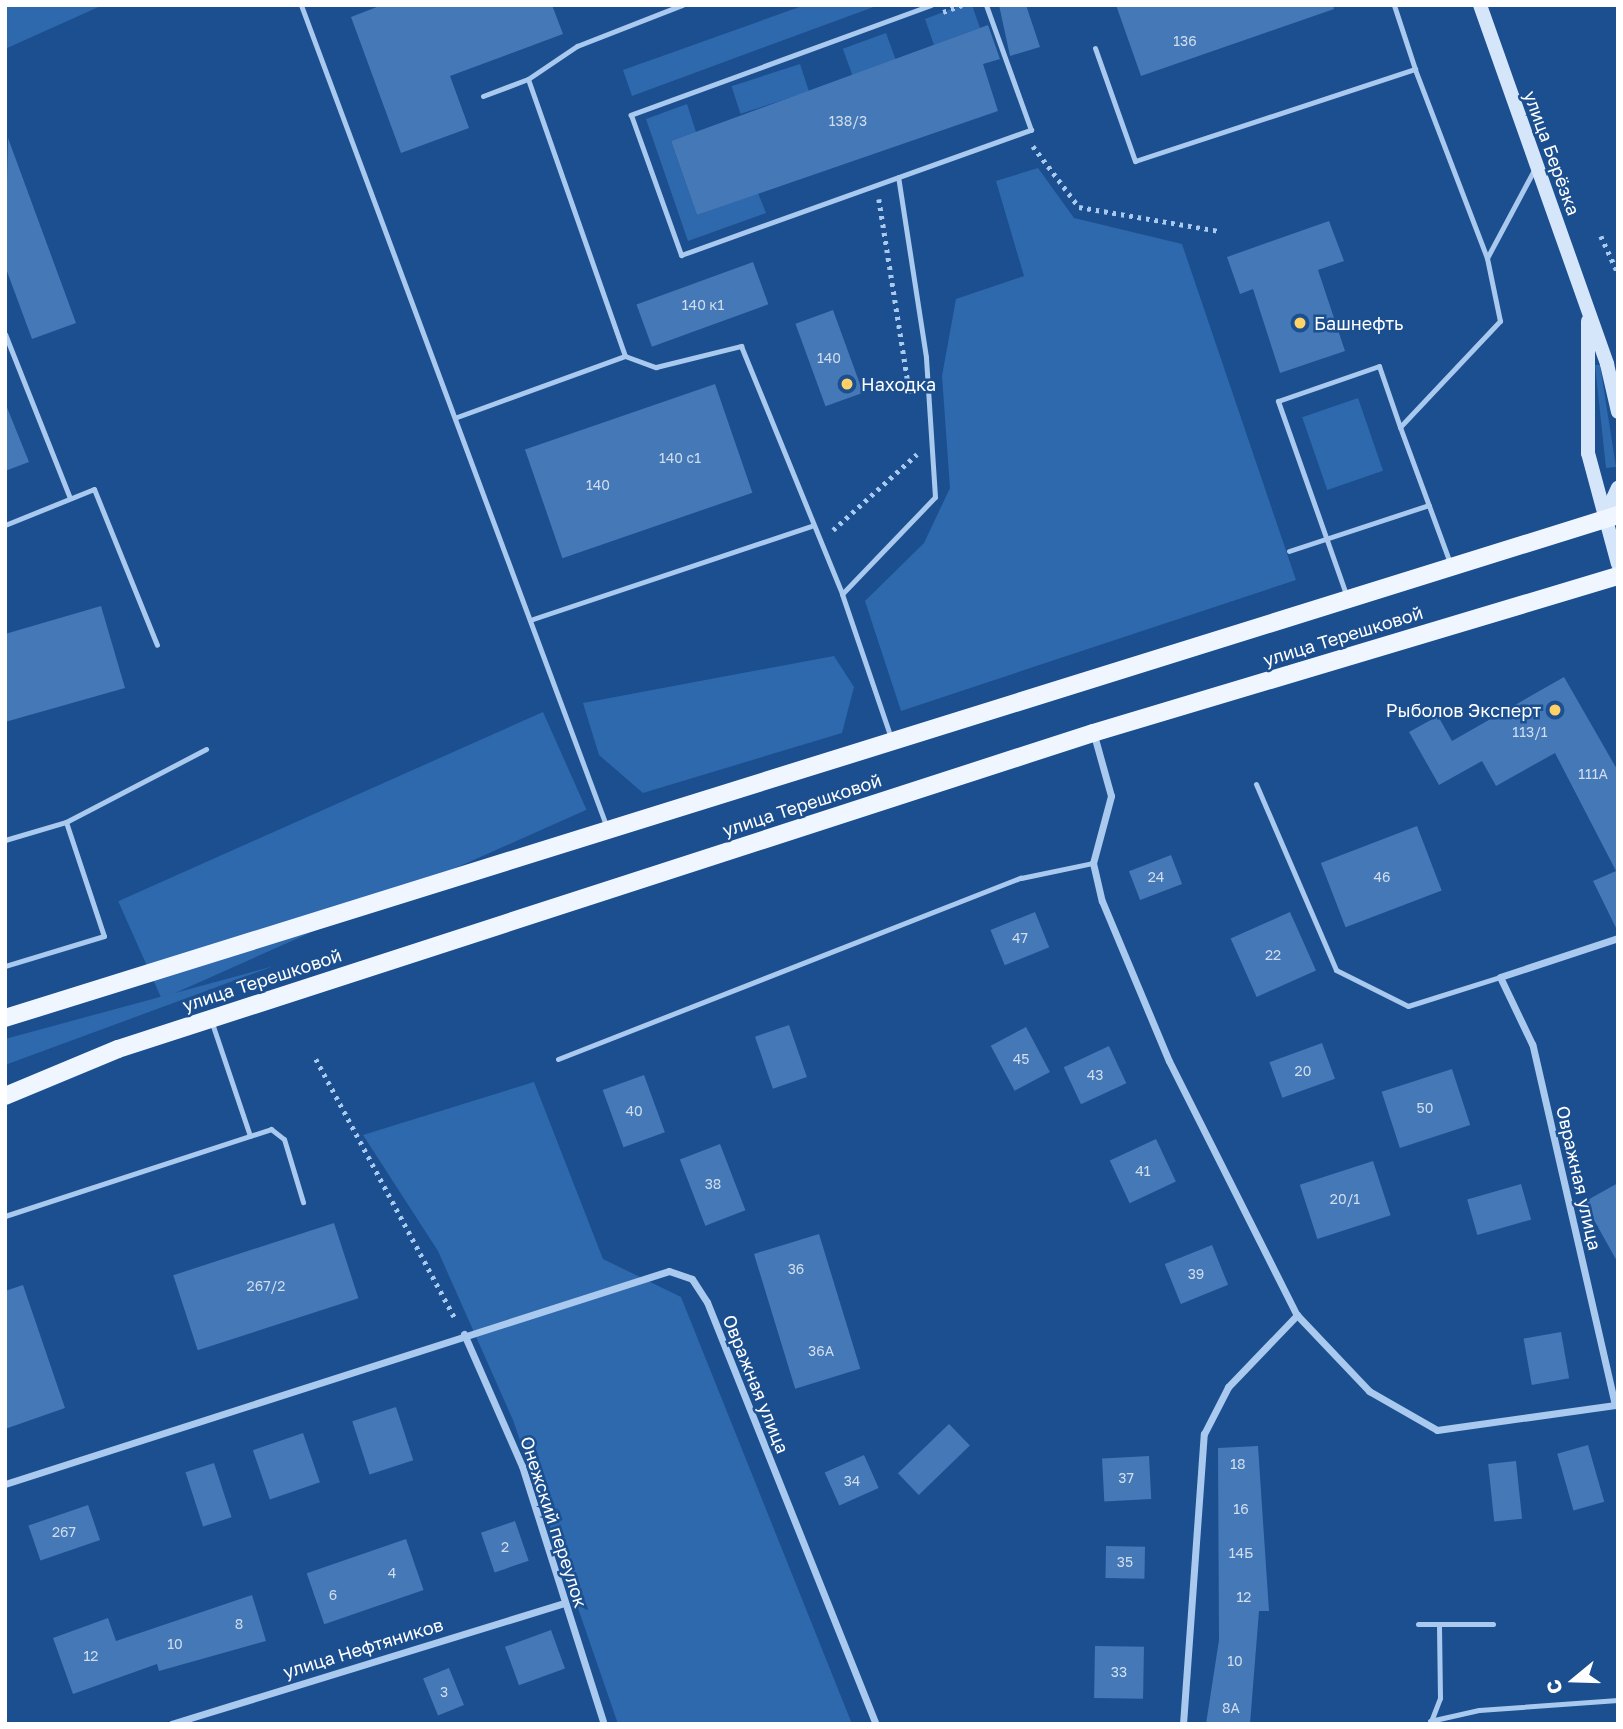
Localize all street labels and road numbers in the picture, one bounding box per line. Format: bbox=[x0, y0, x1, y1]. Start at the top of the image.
street label: улица Берёзка bbox=[1519, 88, 1585, 218]
street label: улица Терешковой bbox=[1260, 601, 1426, 671]
street label: улица Терешковой bbox=[720, 769, 884, 841]
street label: улица Терешковой bbox=[180, 944, 344, 1016]
street label: Овражная улица bbox=[1552, 1104, 1606, 1252]
street label: Овражная улица bbox=[718, 1311, 794, 1457]
street label: Онежский переулок bbox=[516, 1434, 592, 1610]
street label: улица Нефтяников bbox=[280, 1613, 446, 1683]

